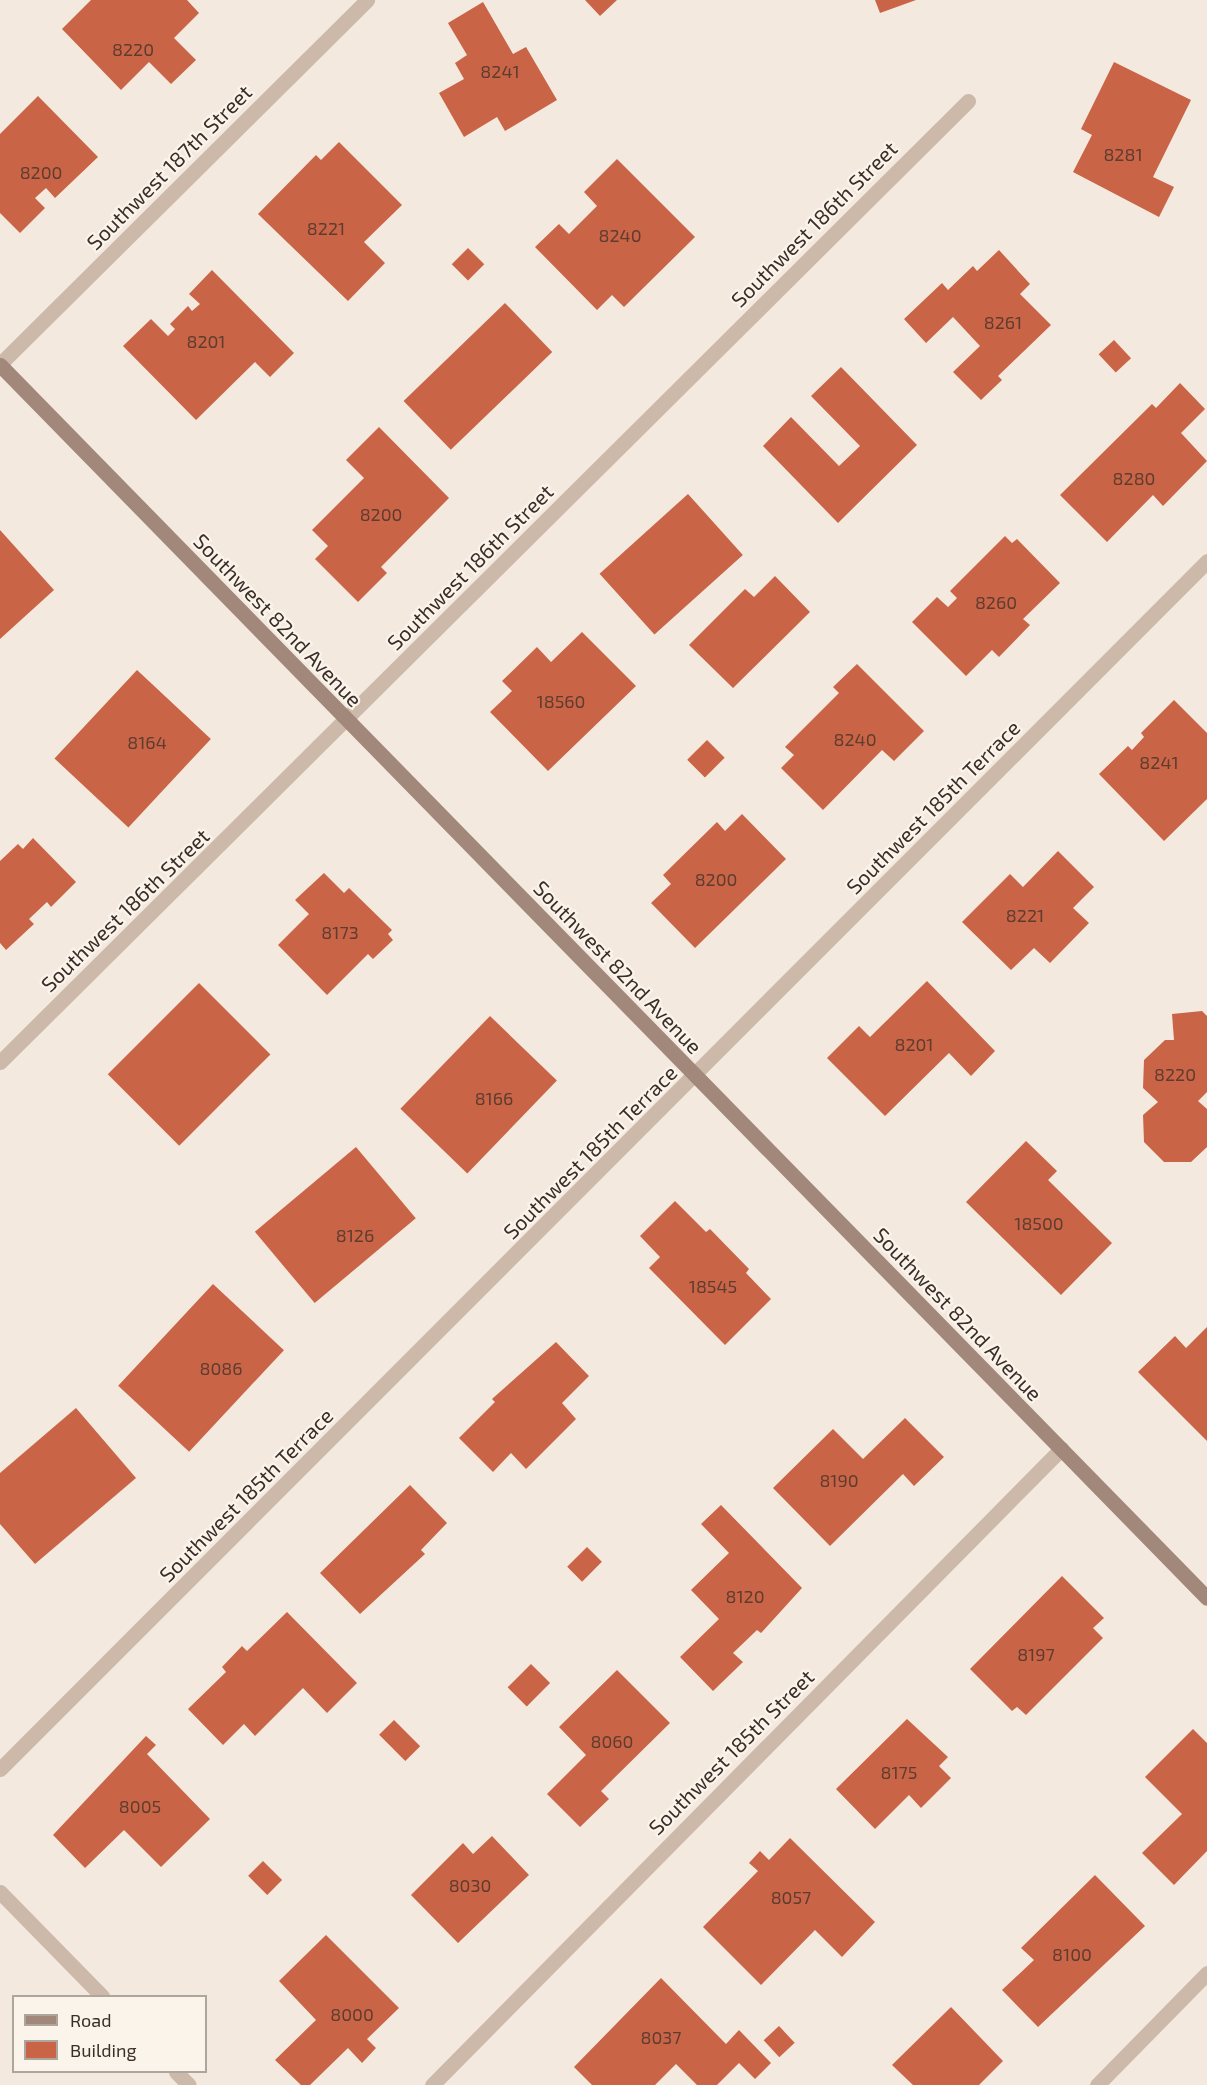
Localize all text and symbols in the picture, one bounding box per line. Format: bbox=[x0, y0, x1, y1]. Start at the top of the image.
house number: 8220 bbox=[112, 38, 154, 60]
house number: 8241 bbox=[480, 60, 520, 82]
street label: Southwest 187th Street bbox=[81, 79, 257, 255]
street label: Southwest 186th Street bbox=[726, 136, 902, 312]
house number: 8281 bbox=[1103, 143, 1143, 165]
house number: 8200 bbox=[20, 161, 62, 183]
house number: 8221 bbox=[307, 217, 345, 239]
house number: 8240 bbox=[599, 224, 641, 246]
house number: 8261 bbox=[984, 311, 1022, 333]
house number: 8201 bbox=[186, 330, 226, 352]
house number: 8280 bbox=[1113, 467, 1155, 489]
street label: Southwest 186th Street bbox=[382, 479, 558, 655]
house number: 8200 bbox=[360, 503, 402, 525]
street label: Southwest 82nd Avenue bbox=[188, 528, 368, 712]
house number: 8260 bbox=[975, 591, 1017, 613]
house number: 18560 bbox=[537, 690, 585, 712]
street label: Southwest 185th Terrace bbox=[841, 715, 1025, 899]
house number: 8240 bbox=[834, 728, 876, 750]
house number: 8164 bbox=[127, 731, 167, 753]
house number: 8241 bbox=[1139, 751, 1179, 773]
street label: Southwest 186th Street bbox=[36, 823, 214, 997]
house number: 8200 bbox=[695, 868, 737, 890]
street label: Southwest 82nd Avenue bbox=[528, 875, 708, 1059]
house number: 8221 bbox=[1006, 904, 1044, 926]
house number: 8173 bbox=[321, 921, 359, 943]
house number: 8201 bbox=[894, 1033, 934, 1055]
street label: Southwest 185th Terrace bbox=[498, 1060, 682, 1244]
house number: 8220 bbox=[1154, 1063, 1196, 1085]
house number: 8166 bbox=[475, 1087, 513, 1109]
house number: 18500 bbox=[1014, 1212, 1064, 1234]
street label: Southwest 82nd Avenue bbox=[868, 1222, 1048, 1406]
house number: 8126 bbox=[336, 1224, 374, 1246]
house number: 18545 bbox=[689, 1275, 737, 1297]
house number: 8086 bbox=[199, 1357, 243, 1379]
street label: Southwest 185th Terrace bbox=[154, 1403, 338, 1587]
house number: 8190 bbox=[819, 1469, 859, 1491]
house number: 8120 bbox=[725, 1585, 765, 1607]
house number: 8197 bbox=[1017, 1643, 1055, 1665]
street label: Southwest 185th Street bbox=[643, 1664, 819, 1840]
house number: 8060 bbox=[591, 1730, 633, 1752]
house number: 8175 bbox=[881, 1761, 917, 1783]
house number: 8005 bbox=[119, 1795, 161, 1817]
house number: 8030 bbox=[449, 1874, 491, 1896]
house number: 8057 bbox=[771, 1886, 811, 1908]
house number: 8100 bbox=[1052, 1943, 1092, 1965]
legend bbox=[12, 1995, 207, 2073]
house number: 8000 bbox=[330, 2003, 374, 2025]
text: Road bbox=[70, 2009, 111, 2031]
house number: 8037 bbox=[640, 2026, 682, 2048]
text: Building bbox=[70, 2039, 137, 2061]

